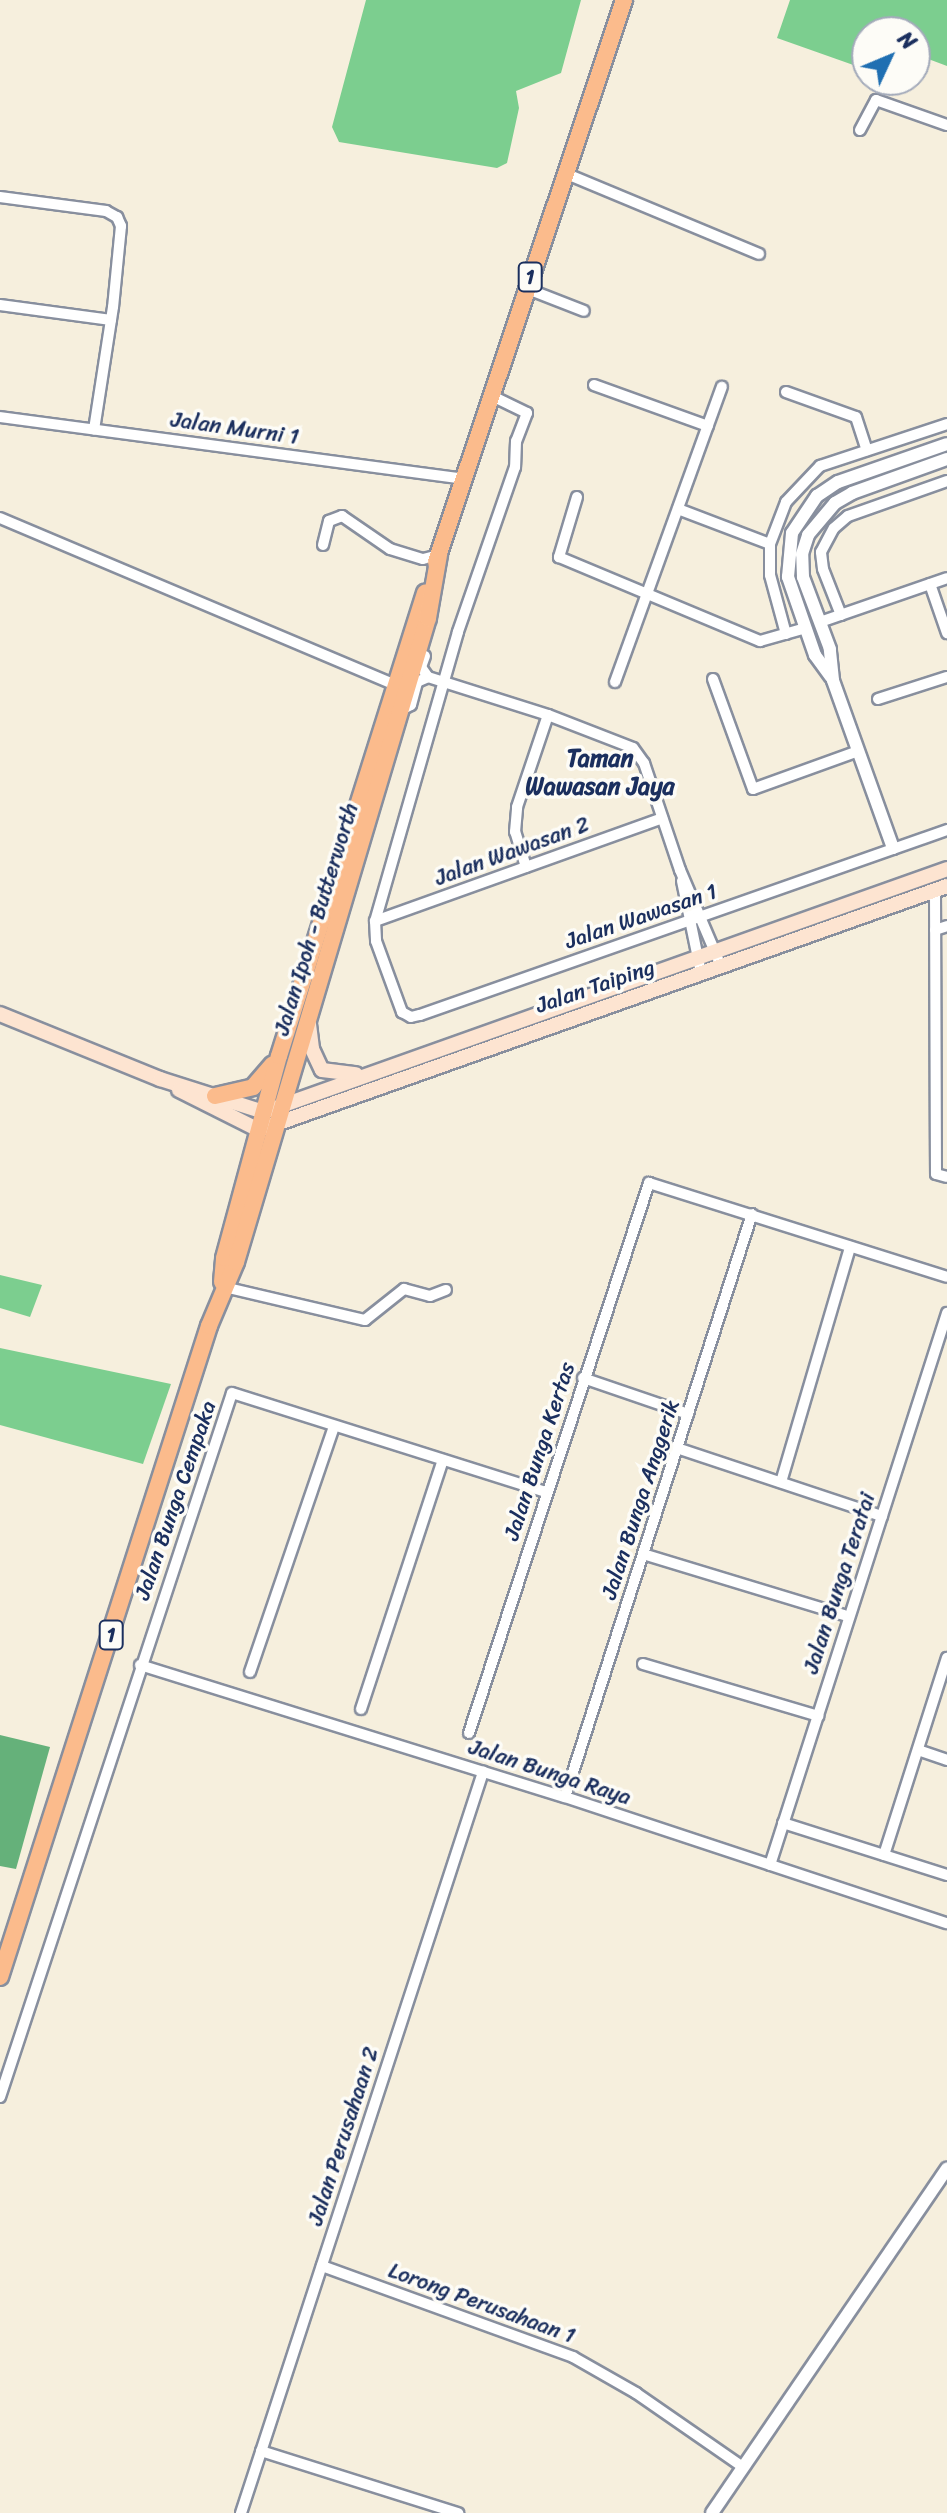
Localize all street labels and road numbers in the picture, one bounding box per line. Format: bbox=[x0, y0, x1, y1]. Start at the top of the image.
road number: 1 bbox=[516, 261, 544, 293]
street label: Jalan Murni 1 bbox=[170, 406, 300, 450]
street label: Jalan Ipoh - Butterworth bbox=[268, 800, 364, 1038]
street label: Jalan Wawasan 2 bbox=[431, 811, 593, 891]
street label: Jalan Wawasan 1 bbox=[562, 878, 720, 954]
street label: Jalan Taiping bbox=[532, 953, 658, 1019]
street label: Jalan Bunga Kertas bbox=[498, 1359, 580, 1543]
street label: Jalan Bunga Anggerik bbox=[595, 1396, 685, 1602]
street label: Jalan Bunga Cempaka bbox=[129, 1397, 221, 1603]
street label: Jalan Bunga Teratai bbox=[797, 1489, 881, 1677]
road number: 1 bbox=[97, 1619, 125, 1651]
street label: Jalan Bunga Raya bbox=[466, 1733, 634, 1811]
street label: Jalan Perusahaan 2 bbox=[302, 2043, 384, 2229]
street label: Lorong Perusahaan 1 bbox=[385, 2257, 579, 2349]

